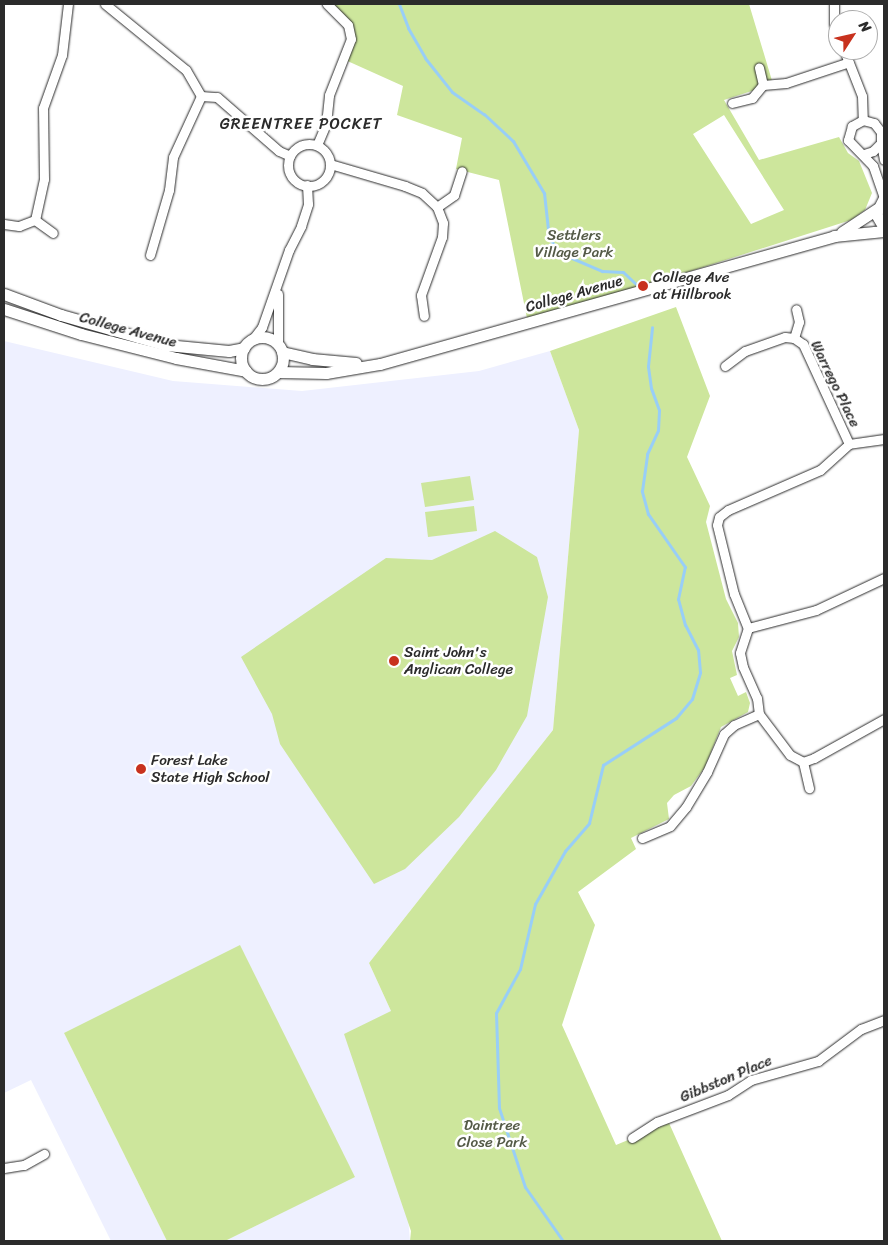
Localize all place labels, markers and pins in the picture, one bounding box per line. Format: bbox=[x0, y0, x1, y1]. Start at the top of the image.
place label: College Ave at Hillbrook bbox=[653, 268, 731, 303]
marker: College Ave at Hillbrook bbox=[637, 280, 649, 292]
place label: Saint John's Anglican College bbox=[404, 643, 513, 678]
marker: Saint John's Anglican College bbox=[388, 655, 400, 667]
place label: Forest Lake State High School bbox=[151, 751, 271, 786]
marker: Forest Lake State High School bbox=[135, 763, 147, 775]

